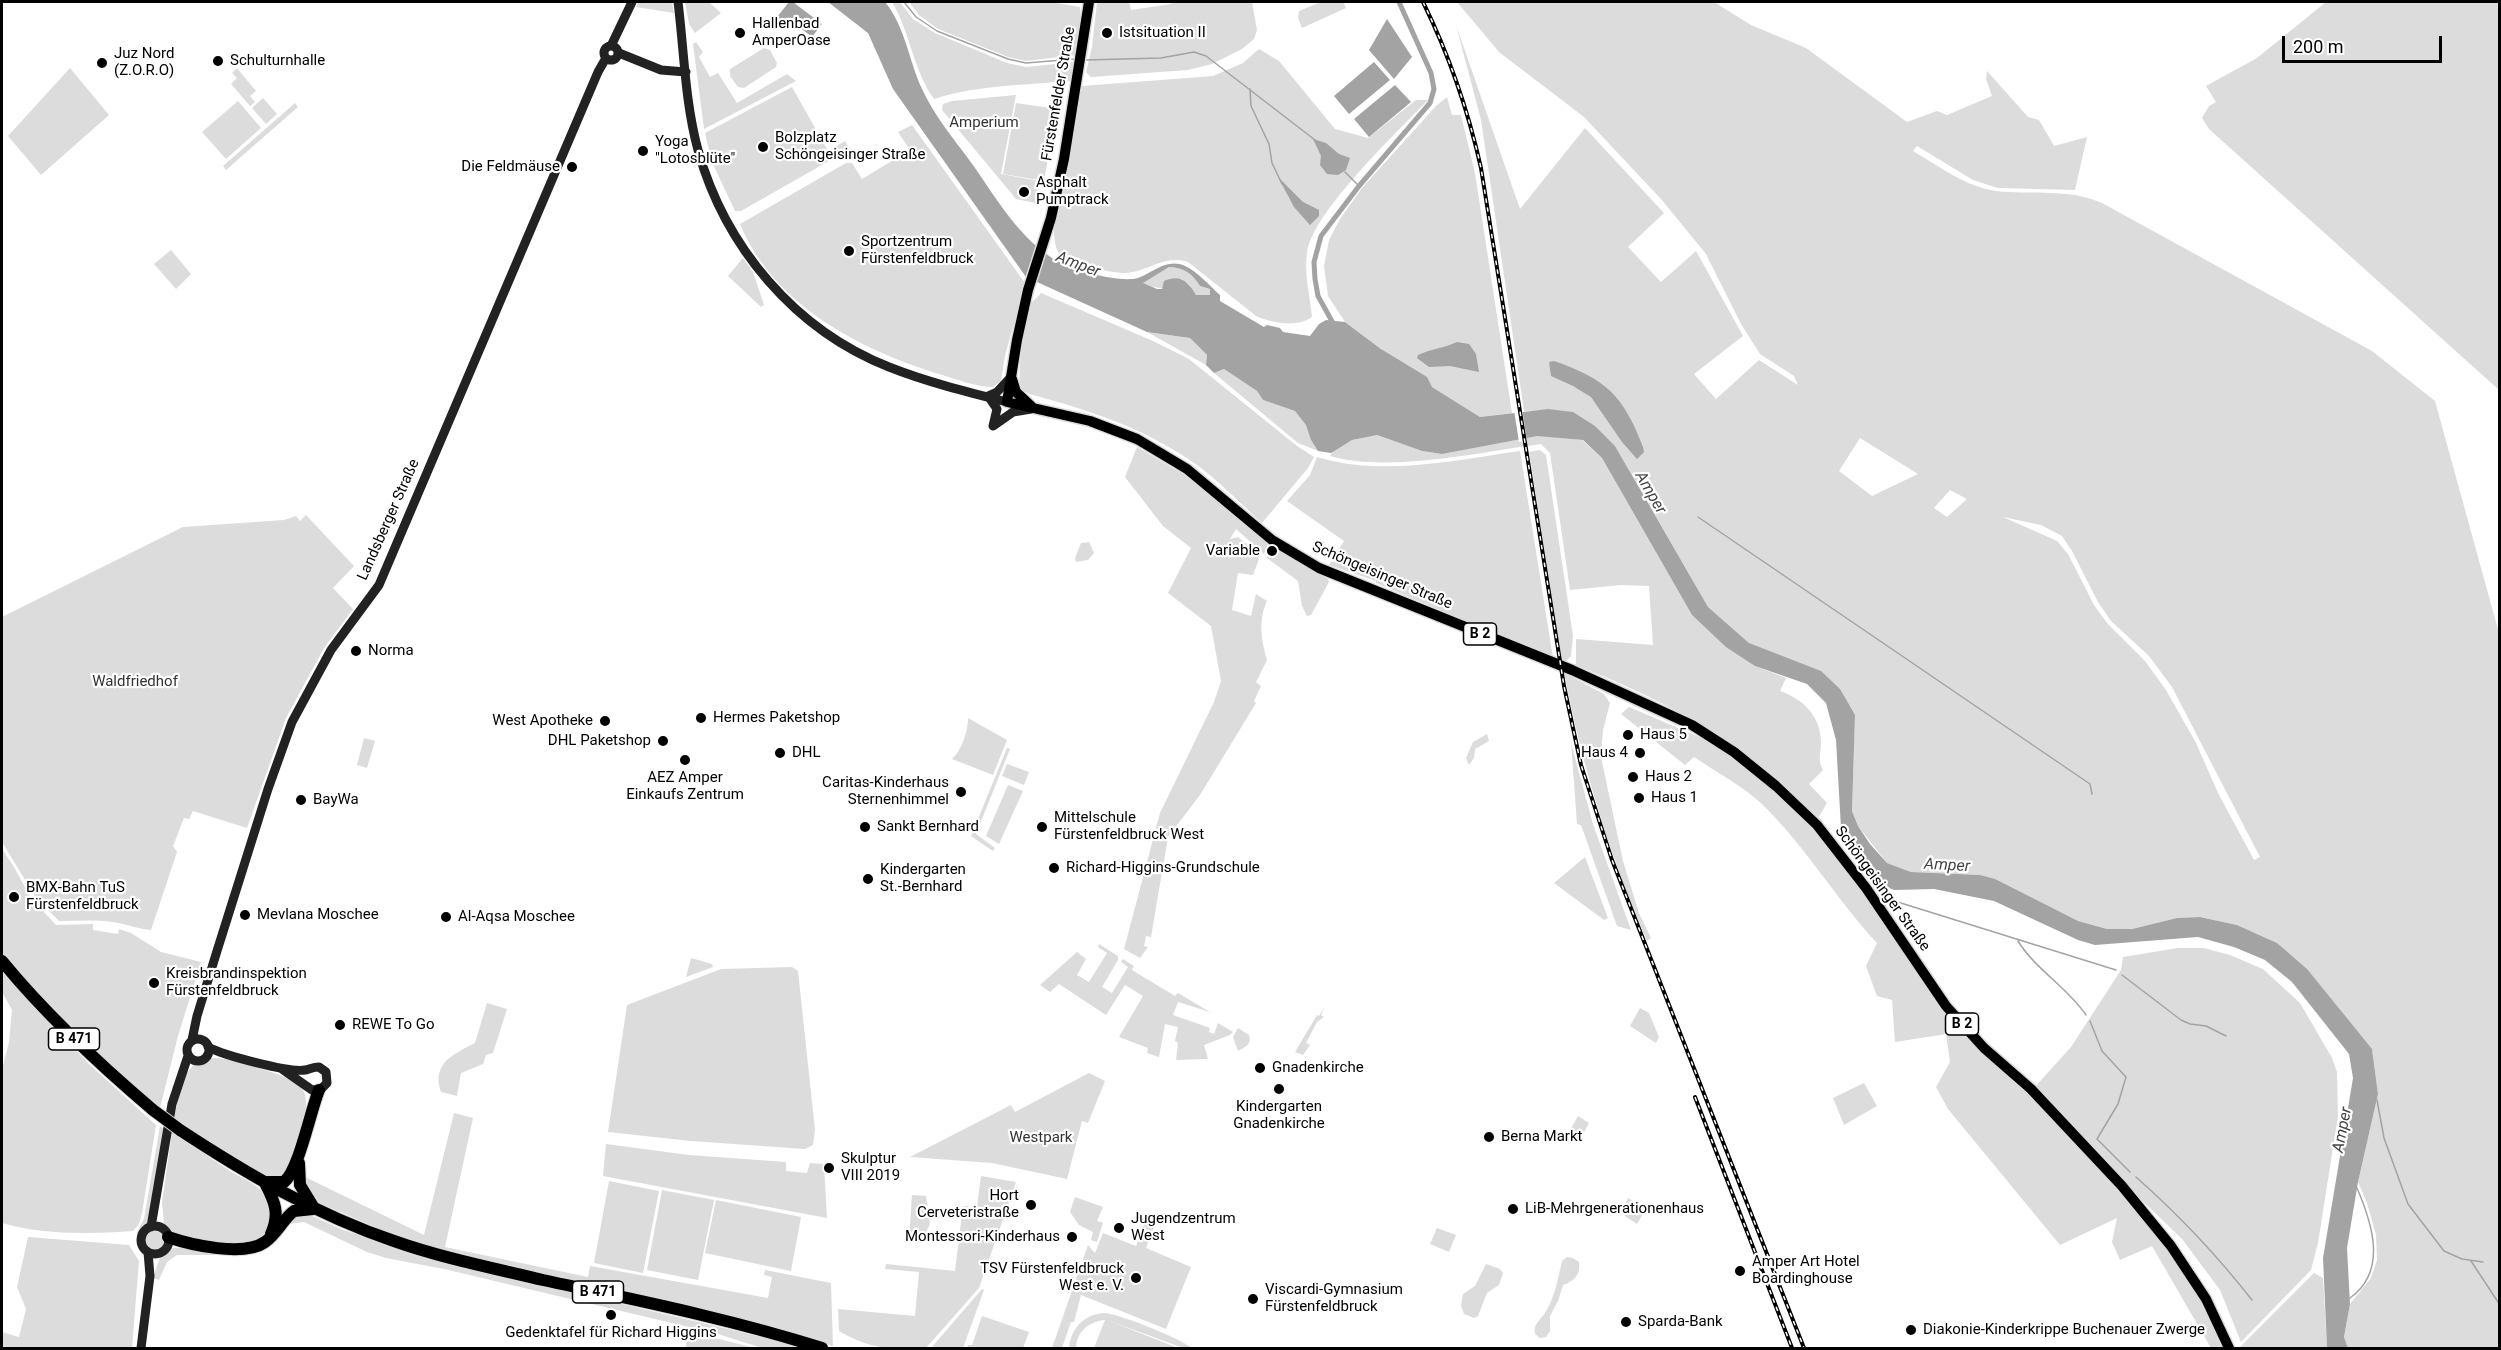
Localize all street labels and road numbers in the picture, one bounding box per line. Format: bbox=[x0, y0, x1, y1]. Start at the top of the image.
street label: Fürstenfelder Straße bbox=[1038, 26, 1080, 162]
street label: Landsberger Straße bbox=[354, 457, 424, 583]
street label: Schöngeisinger Straße bbox=[1309, 538, 1455, 614]
road number: B 2 bbox=[1464, 623, 1496, 645]
street label: Schöngeisinger Straße bbox=[1831, 823, 1933, 955]
road number: B 2 bbox=[1946, 1013, 1978, 1035]
road number: B 471 bbox=[48, 1028, 100, 1050]
road number: B 471 bbox=[572, 1281, 624, 1303]

